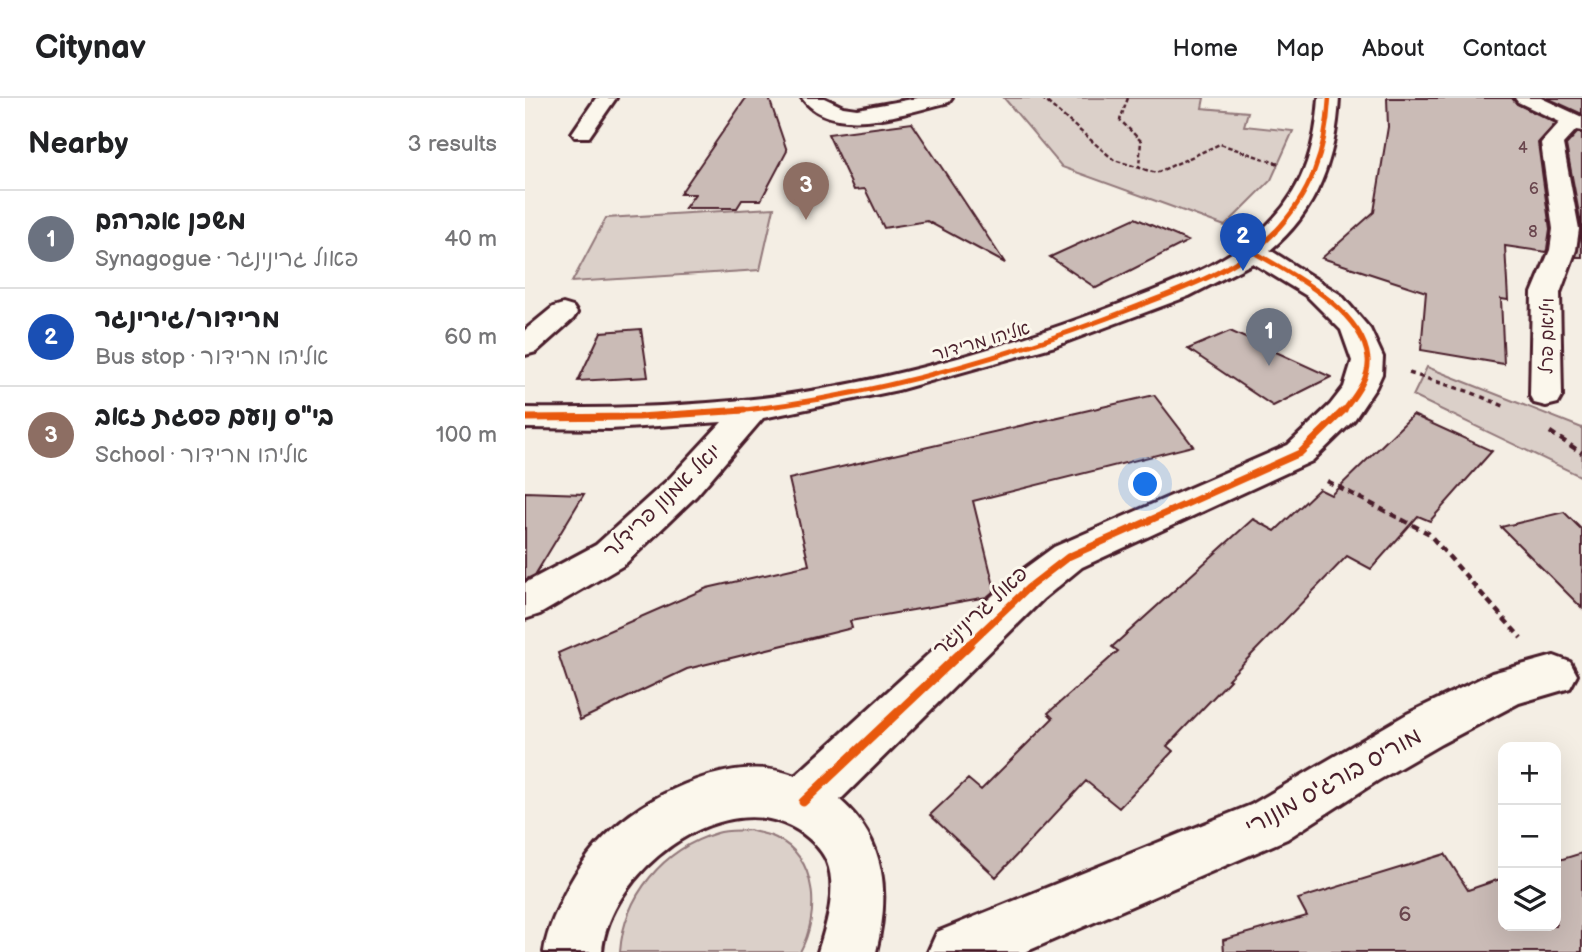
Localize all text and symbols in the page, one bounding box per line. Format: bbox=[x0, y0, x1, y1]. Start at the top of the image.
text: Citynav bbox=[35, 28, 146, 68]
text: Home bbox=[1173, 34, 1238, 63]
text: Map bbox=[1276, 34, 1324, 63]
text: About bbox=[1362, 34, 1424, 63]
text: Contact bbox=[1462, 34, 1547, 63]
text: Nearby bbox=[28, 126, 128, 162]
text: 3 results bbox=[408, 130, 497, 158]
house number: 4 bbox=[1518, 139, 1528, 158]
pin: 3 bbox=[783, 162, 829, 220]
house number: 6 bbox=[1529, 180, 1539, 199]
text: משכן אברהם bbox=[95, 206, 246, 237]
pin: 2 bbox=[1220, 213, 1266, 271]
house number: 8 bbox=[1528, 223, 1538, 242]
text: 1 bbox=[46, 225, 56, 253]
text: 40 m bbox=[444, 225, 497, 253]
text: Synagogue · פאול גרינינגר bbox=[95, 245, 359, 273]
street label: ויליאם פרל bbox=[1536, 298, 1559, 374]
text: מרידור/גירינגר bbox=[95, 304, 280, 335]
pin: 1 bbox=[1246, 308, 1292, 366]
street label: אליהו מרידור bbox=[930, 318, 1032, 365]
text: 2 bbox=[44, 323, 58, 351]
text: 60 m bbox=[444, 323, 497, 351]
text: Bus stop · אליהו מרידור bbox=[95, 343, 328, 371]
text: בי"ס נועם פסגת זאב bbox=[95, 402, 334, 433]
text: 3 bbox=[44, 421, 58, 449]
text: 100 m bbox=[436, 421, 497, 449]
street label: יואל אמנון פרידלר bbox=[598, 439, 727, 564]
text: School · אליהו מרידור bbox=[95, 441, 308, 469]
your location bbox=[1128, 467, 1162, 501]
street label: פאול גרינינגר bbox=[928, 561, 1033, 662]
street label: מוריס בורג'ס מונורי bbox=[1240, 721, 1426, 842]
map controls bbox=[1498, 742, 1561, 931]
button: + bbox=[1498, 742, 1561, 805]
button: − bbox=[1498, 805, 1561, 868]
button: layers bbox=[1498, 868, 1561, 931]
house number: 6 bbox=[1399, 902, 1412, 927]

